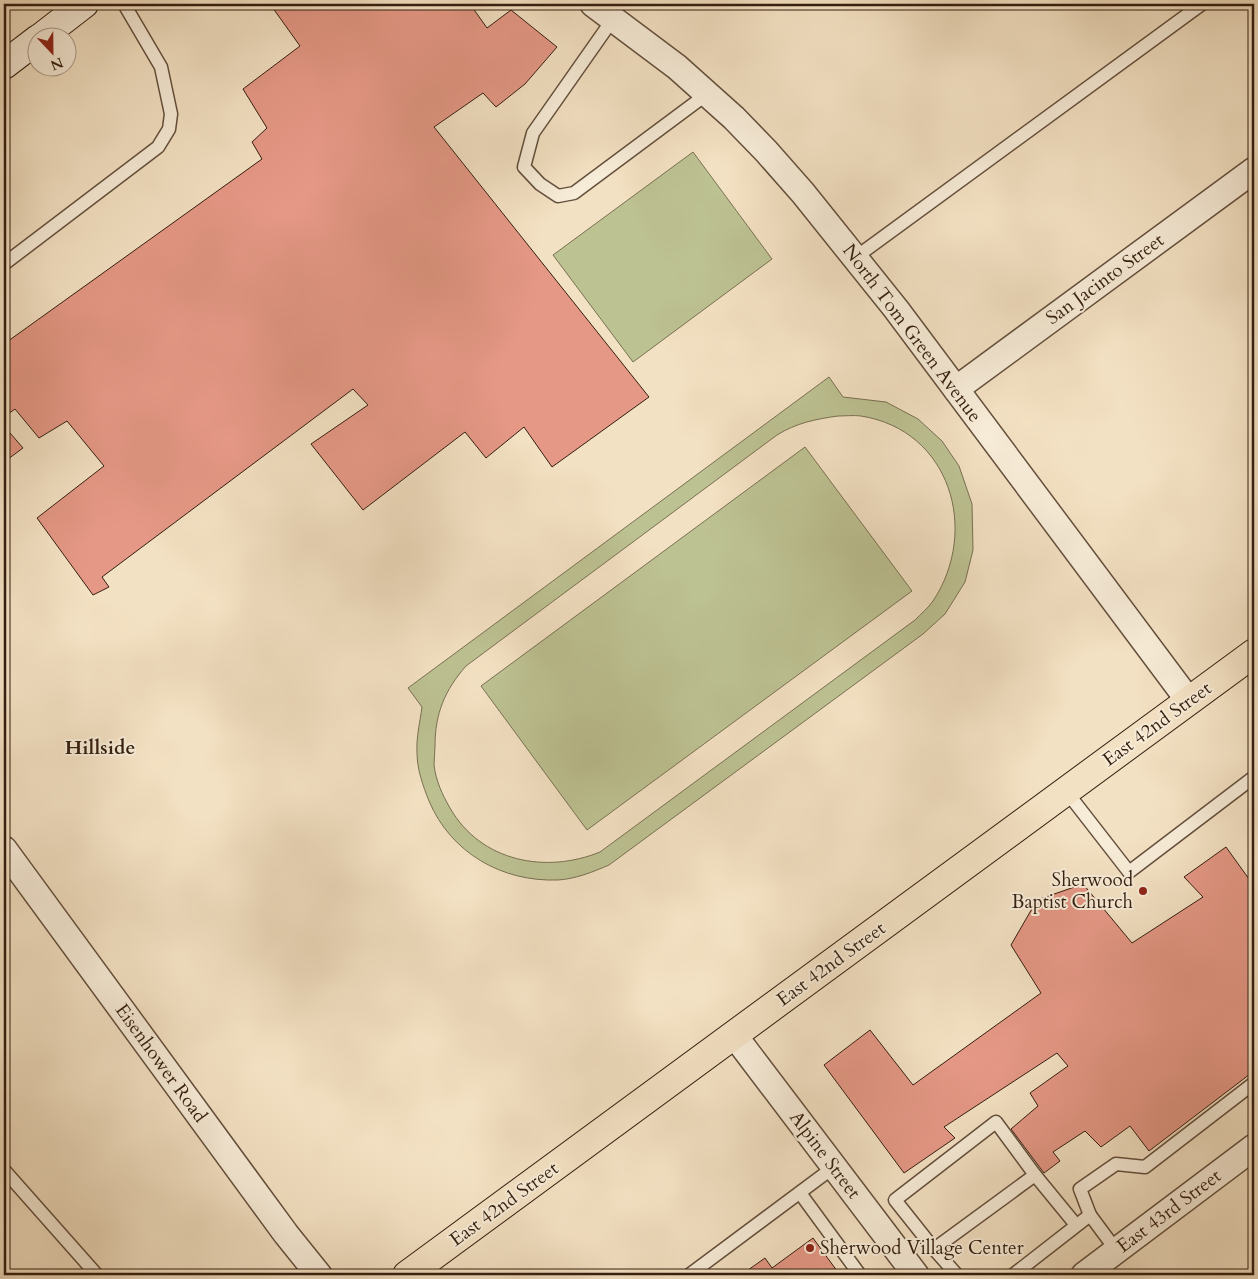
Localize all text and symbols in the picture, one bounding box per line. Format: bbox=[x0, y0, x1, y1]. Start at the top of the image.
north arrow bbox=[28, 28, 78, 78]
text: N bbox=[47, 53, 66, 75]
street label: San Jacinto Street bbox=[1041, 227, 1169, 331]
street label: North Tom Green Avenue bbox=[836, 238, 988, 428]
street label: East 42nd Street bbox=[1097, 676, 1217, 772]
district label: Hillside bbox=[65, 734, 135, 761]
place label: Sherwood Baptist Church bbox=[1012, 867, 1134, 915]
marker: Sherwood Baptist Church bbox=[1137, 885, 1149, 897]
street label: East 42nd Street bbox=[771, 916, 891, 1012]
street label: Eisenhower Road bbox=[109, 998, 213, 1128]
street label: Alpine Street bbox=[783, 1106, 867, 1204]
street label: East 42nd Street bbox=[444, 1156, 564, 1252]
street label: East 43rd Street bbox=[1111, 1163, 1227, 1259]
place label: Sherwood Village Center bbox=[820, 1235, 1024, 1261]
marker: Sherwood Village Center bbox=[804, 1242, 816, 1254]

